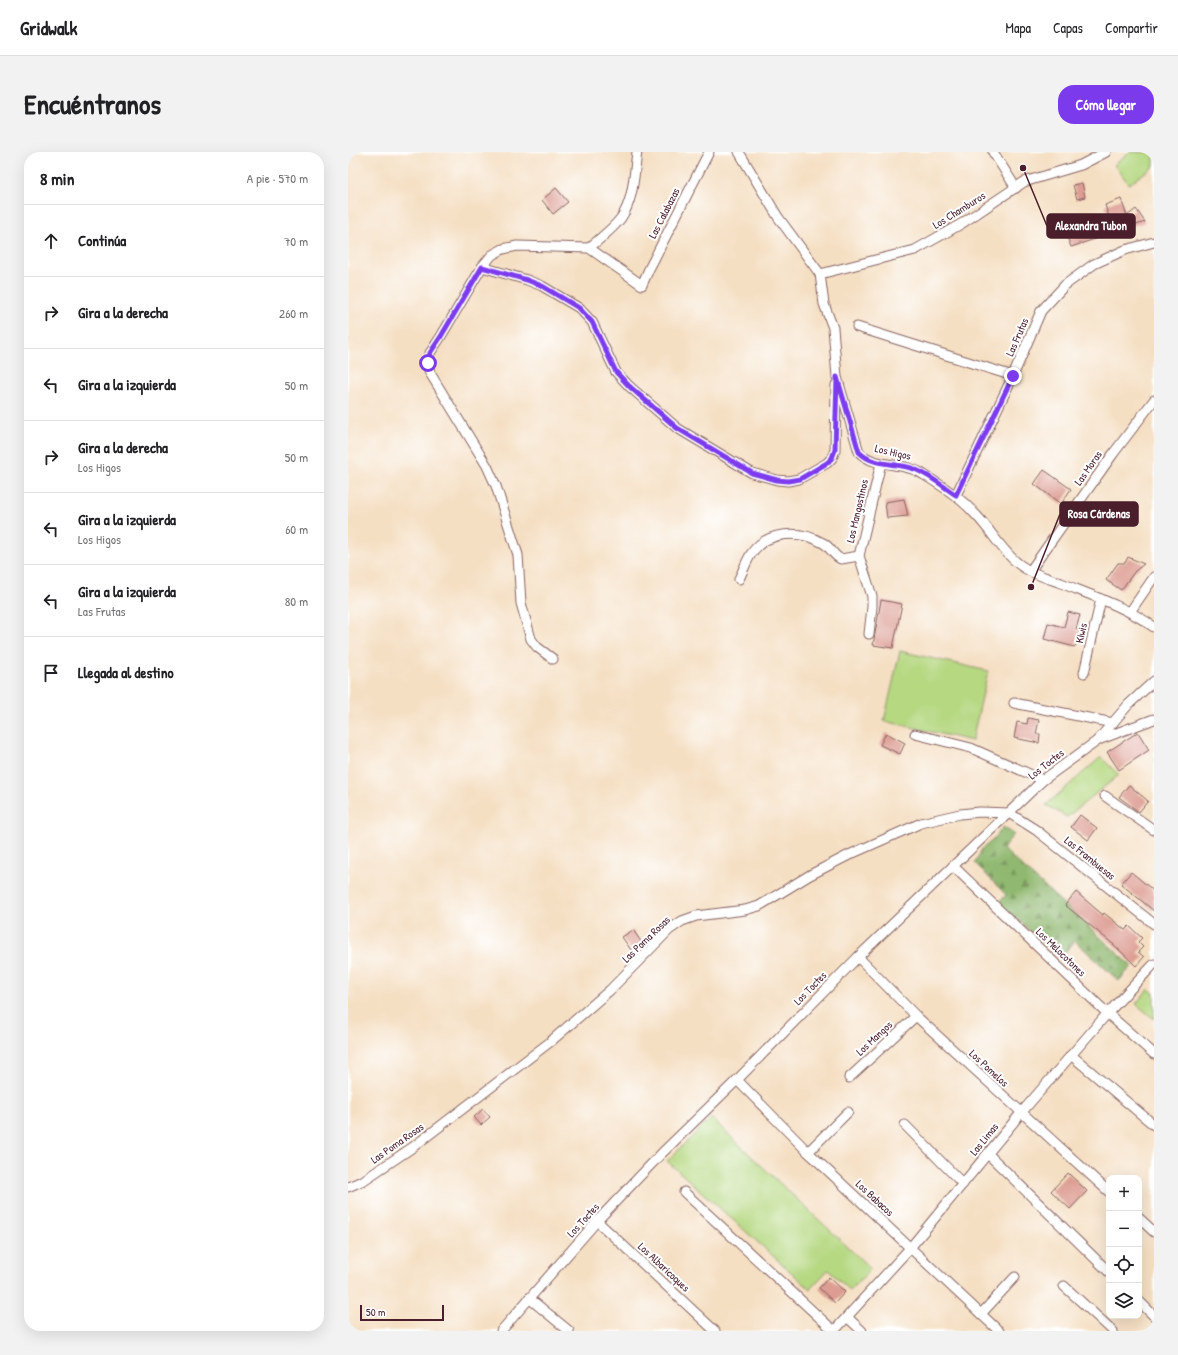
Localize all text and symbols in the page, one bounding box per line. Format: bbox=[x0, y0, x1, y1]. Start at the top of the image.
text: Gridwalk bbox=[20, 15, 77, 41]
text: Mapa bbox=[1006, 18, 1031, 37]
text: Capas bbox=[1053, 18, 1083, 37]
text: Compartir bbox=[1105, 18, 1158, 37]
text: Encuéntranos bbox=[24, 85, 161, 123]
button: Cómo llegar bbox=[1058, 85, 1154, 124]
text: 8 min bbox=[40, 167, 74, 190]
text: A pie · 570 m bbox=[247, 169, 308, 187]
street label: Las Calabazas bbox=[645, 185, 683, 241]
street label: Los Chamburos bbox=[930, 188, 988, 232]
callout: Alexandra Tubon bbox=[1047, 214, 1135, 238]
text: Alexandra Tubon bbox=[1055, 217, 1127, 234]
icon: ahead bbox=[40, 230, 62, 252]
text: Continúa bbox=[78, 230, 126, 251]
text: 70 m bbox=[284, 232, 308, 250]
icon: right bbox=[40, 302, 62, 324]
text: Gira a la derecha bbox=[78, 302, 168, 323]
text: 260 m bbox=[279, 304, 308, 322]
street label: Las Frutas bbox=[1002, 316, 1032, 358]
route start bbox=[419, 354, 437, 372]
route end bbox=[1004, 367, 1022, 385]
icon: left bbox=[40, 374, 62, 396]
text: Gira a la izquierda bbox=[78, 374, 176, 395]
text: 50 m bbox=[285, 376, 308, 394]
text: Gira a la derecha bbox=[78, 437, 168, 458]
street label: Los Higos bbox=[874, 441, 912, 463]
icon: right bbox=[40, 446, 62, 468]
text: 50 m bbox=[285, 448, 308, 466]
street label: Las Moras bbox=[1071, 448, 1105, 488]
text: Los Higos bbox=[78, 458, 121, 476]
street label: Los Mangostinos bbox=[843, 478, 871, 544]
callout: Rosa Cárdenas bbox=[1060, 502, 1138, 526]
text: Rosa Cárdenas bbox=[1068, 505, 1131, 522]
text: Gira a la izquierda bbox=[78, 509, 176, 530]
icon: left bbox=[40, 518, 62, 540]
text: 60 m bbox=[285, 520, 308, 538]
text: Los Higos bbox=[78, 530, 121, 548]
text: Gira a la izquierda bbox=[78, 581, 176, 602]
icon: left bbox=[40, 590, 62, 612]
text: 80 m bbox=[285, 592, 308, 610]
text: Las Frutas bbox=[78, 602, 126, 620]
street label: Kiwis bbox=[1072, 622, 1090, 644]
icon: arrive bbox=[40, 662, 62, 684]
text: Llegada al destino bbox=[78, 662, 174, 683]
street label: Los Toctes bbox=[1025, 746, 1067, 782]
street label: Las Frambuesas bbox=[1062, 833, 1118, 883]
street label: Las Poma Rosas bbox=[619, 913, 673, 965]
street label: Los Melocotones bbox=[1033, 925, 1089, 979]
street label: Los Toctes bbox=[791, 968, 829, 1008]
street label: Los Mangos bbox=[853, 1018, 895, 1058]
street label: Los Pomelos bbox=[967, 1046, 1011, 1090]
street label: Las Poma Rosas bbox=[368, 1120, 426, 1166]
street label: Las Limas bbox=[967, 1120, 1001, 1158]
map controls bbox=[1106, 1175, 1142, 1319]
button: + bbox=[1106, 1175, 1142, 1211]
street label: Los Babacos bbox=[853, 1177, 897, 1219]
street label: Los Toctes bbox=[564, 1200, 602, 1240]
button: − bbox=[1106, 1211, 1142, 1247]
street label: Los Albaricoques bbox=[635, 1239, 693, 1295]
button: locate bbox=[1106, 1247, 1142, 1283]
button: layers bbox=[1106, 1283, 1142, 1319]
scale bar bbox=[360, 1303, 444, 1322]
text: 50 m bbox=[366, 1305, 386, 1319]

